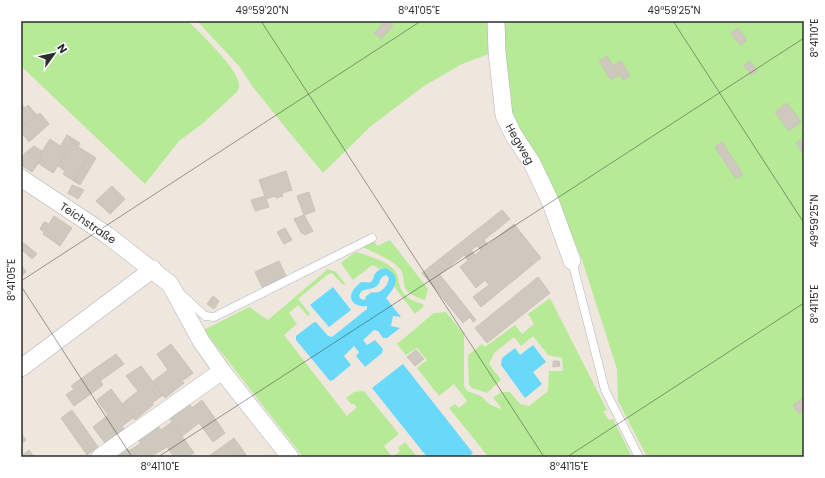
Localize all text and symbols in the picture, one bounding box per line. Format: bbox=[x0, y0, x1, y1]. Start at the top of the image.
text: 49°59'20"N bbox=[236, 3, 288, 18]
text: 8°41'05"E bbox=[398, 3, 440, 18]
text: 49°59'25"N bbox=[648, 3, 700, 18]
text: 8°41'10"E bbox=[807, 18, 822, 58]
north arrow bbox=[34, 34, 74, 74]
text: N bbox=[53, 41, 71, 56]
street label: Hegweg bbox=[502, 120, 538, 168]
text: 49°59'25"N bbox=[807, 195, 822, 247]
street label: Teichstraße bbox=[57, 198, 119, 248]
text: 8°41'05"E bbox=[4, 259, 19, 301]
text: 8°41'15"E bbox=[807, 284, 822, 324]
text: 8°41'10"E bbox=[140, 459, 180, 474]
text: 8°41'15"E bbox=[549, 459, 589, 474]

